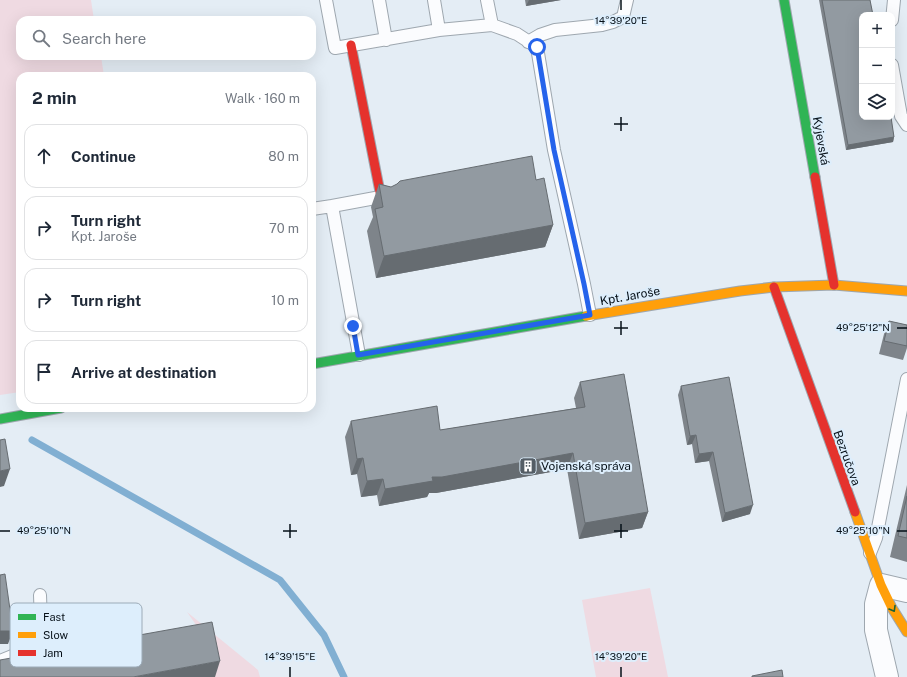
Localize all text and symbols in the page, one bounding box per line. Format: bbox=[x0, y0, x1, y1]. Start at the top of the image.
map controls bbox=[859, 12, 895, 120]
button: + bbox=[859, 12, 895, 48]
text: 14°39'20"E bbox=[595, 14, 647, 26]
search box bbox=[16, 16, 316, 60]
icon: search bbox=[30, 27, 52, 49]
text: Search here bbox=[62, 30, 146, 47]
route start bbox=[528, 38, 546, 56]
button: − bbox=[859, 48, 895, 84]
button: layers bbox=[859, 84, 895, 120]
text: 2 min bbox=[32, 88, 77, 108]
text: Walk · 160 m bbox=[225, 91, 300, 106]
street label: Kyjevská bbox=[810, 116, 832, 166]
icon: ahead bbox=[33, 145, 55, 167]
text: Continue bbox=[71, 148, 136, 165]
text: 80 m bbox=[268, 149, 299, 164]
text: Turn right bbox=[71, 212, 141, 229]
icon: right bbox=[33, 217, 55, 239]
text: 70 m bbox=[269, 221, 299, 236]
text: Kpt. Jaroše bbox=[71, 229, 137, 244]
street label: Kpt. Jaroše bbox=[599, 284, 661, 308]
icon: right bbox=[33, 289, 55, 311]
text: Turn right bbox=[71, 292, 141, 309]
text: 10 m bbox=[271, 293, 299, 308]
route end bbox=[344, 317, 362, 335]
text: 49°25'12"N bbox=[836, 321, 890, 333]
icon: arrive bbox=[33, 361, 55, 383]
text: Arrive at destination bbox=[71, 364, 216, 381]
street label: Bezručova bbox=[831, 428, 863, 488]
building icon: Vojenská správa bbox=[518, 456, 538, 476]
place label: Vojenská správa bbox=[541, 459, 631, 473]
text: 49°25'10"N bbox=[17, 524, 71, 536]
text: 49°25'10"N bbox=[836, 524, 890, 536]
legend bbox=[10, 603, 142, 667]
one-way arrow bbox=[888, 605, 895, 612]
text: Fast bbox=[43, 611, 65, 623]
text: Slow bbox=[43, 629, 69, 641]
text: Jam bbox=[43, 647, 63, 659]
text: 14°39'15"E bbox=[265, 650, 315, 662]
text: 14°39'20"E bbox=[595, 650, 647, 662]

